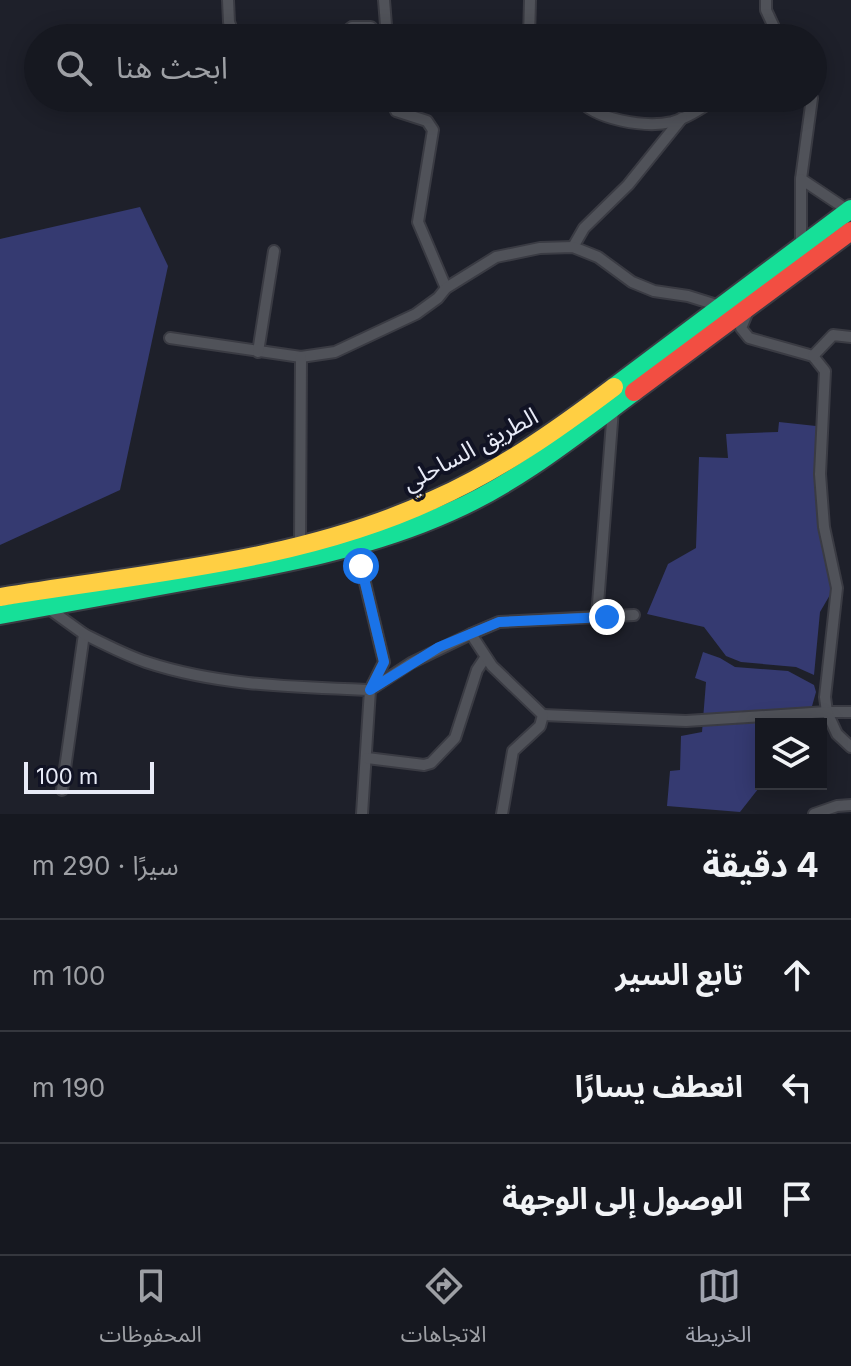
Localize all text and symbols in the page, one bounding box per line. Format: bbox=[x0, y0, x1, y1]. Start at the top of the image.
search box bbox=[24, 24, 827, 112]
icon: search bbox=[52, 46, 96, 90]
text: ابحث هنا bbox=[116, 49, 228, 85]
street label: الطريق الساحلي bbox=[397, 401, 545, 501]
route start bbox=[343, 548, 379, 584]
route end bbox=[589, 599, 625, 635]
map controls bbox=[755, 718, 827, 790]
button: layers bbox=[755, 718, 827, 790]
scale bar bbox=[24, 758, 154, 794]
text: 100 m bbox=[36, 763, 98, 789]
text: 4 دقيقة bbox=[702, 844, 819, 885]
text: سيرًا · 290 m bbox=[32, 850, 179, 881]
icon: ahead bbox=[775, 953, 819, 997]
text: تابع السير bbox=[616, 956, 743, 992]
text: 100 m bbox=[32, 960, 105, 991]
icon: left bbox=[775, 1065, 819, 1109]
text: انعطف يسارًا bbox=[575, 1068, 743, 1104]
text: 190 m bbox=[32, 1072, 105, 1103]
icon: arrive bbox=[775, 1177, 819, 1221]
text: الوصول إلى الوجهة bbox=[502, 1180, 743, 1216]
tab: المحفوظات bbox=[100, 1264, 202, 1358]
tab: الاتجاهات bbox=[401, 1264, 487, 1358]
tab: الخريطة bbox=[686, 1264, 752, 1358]

